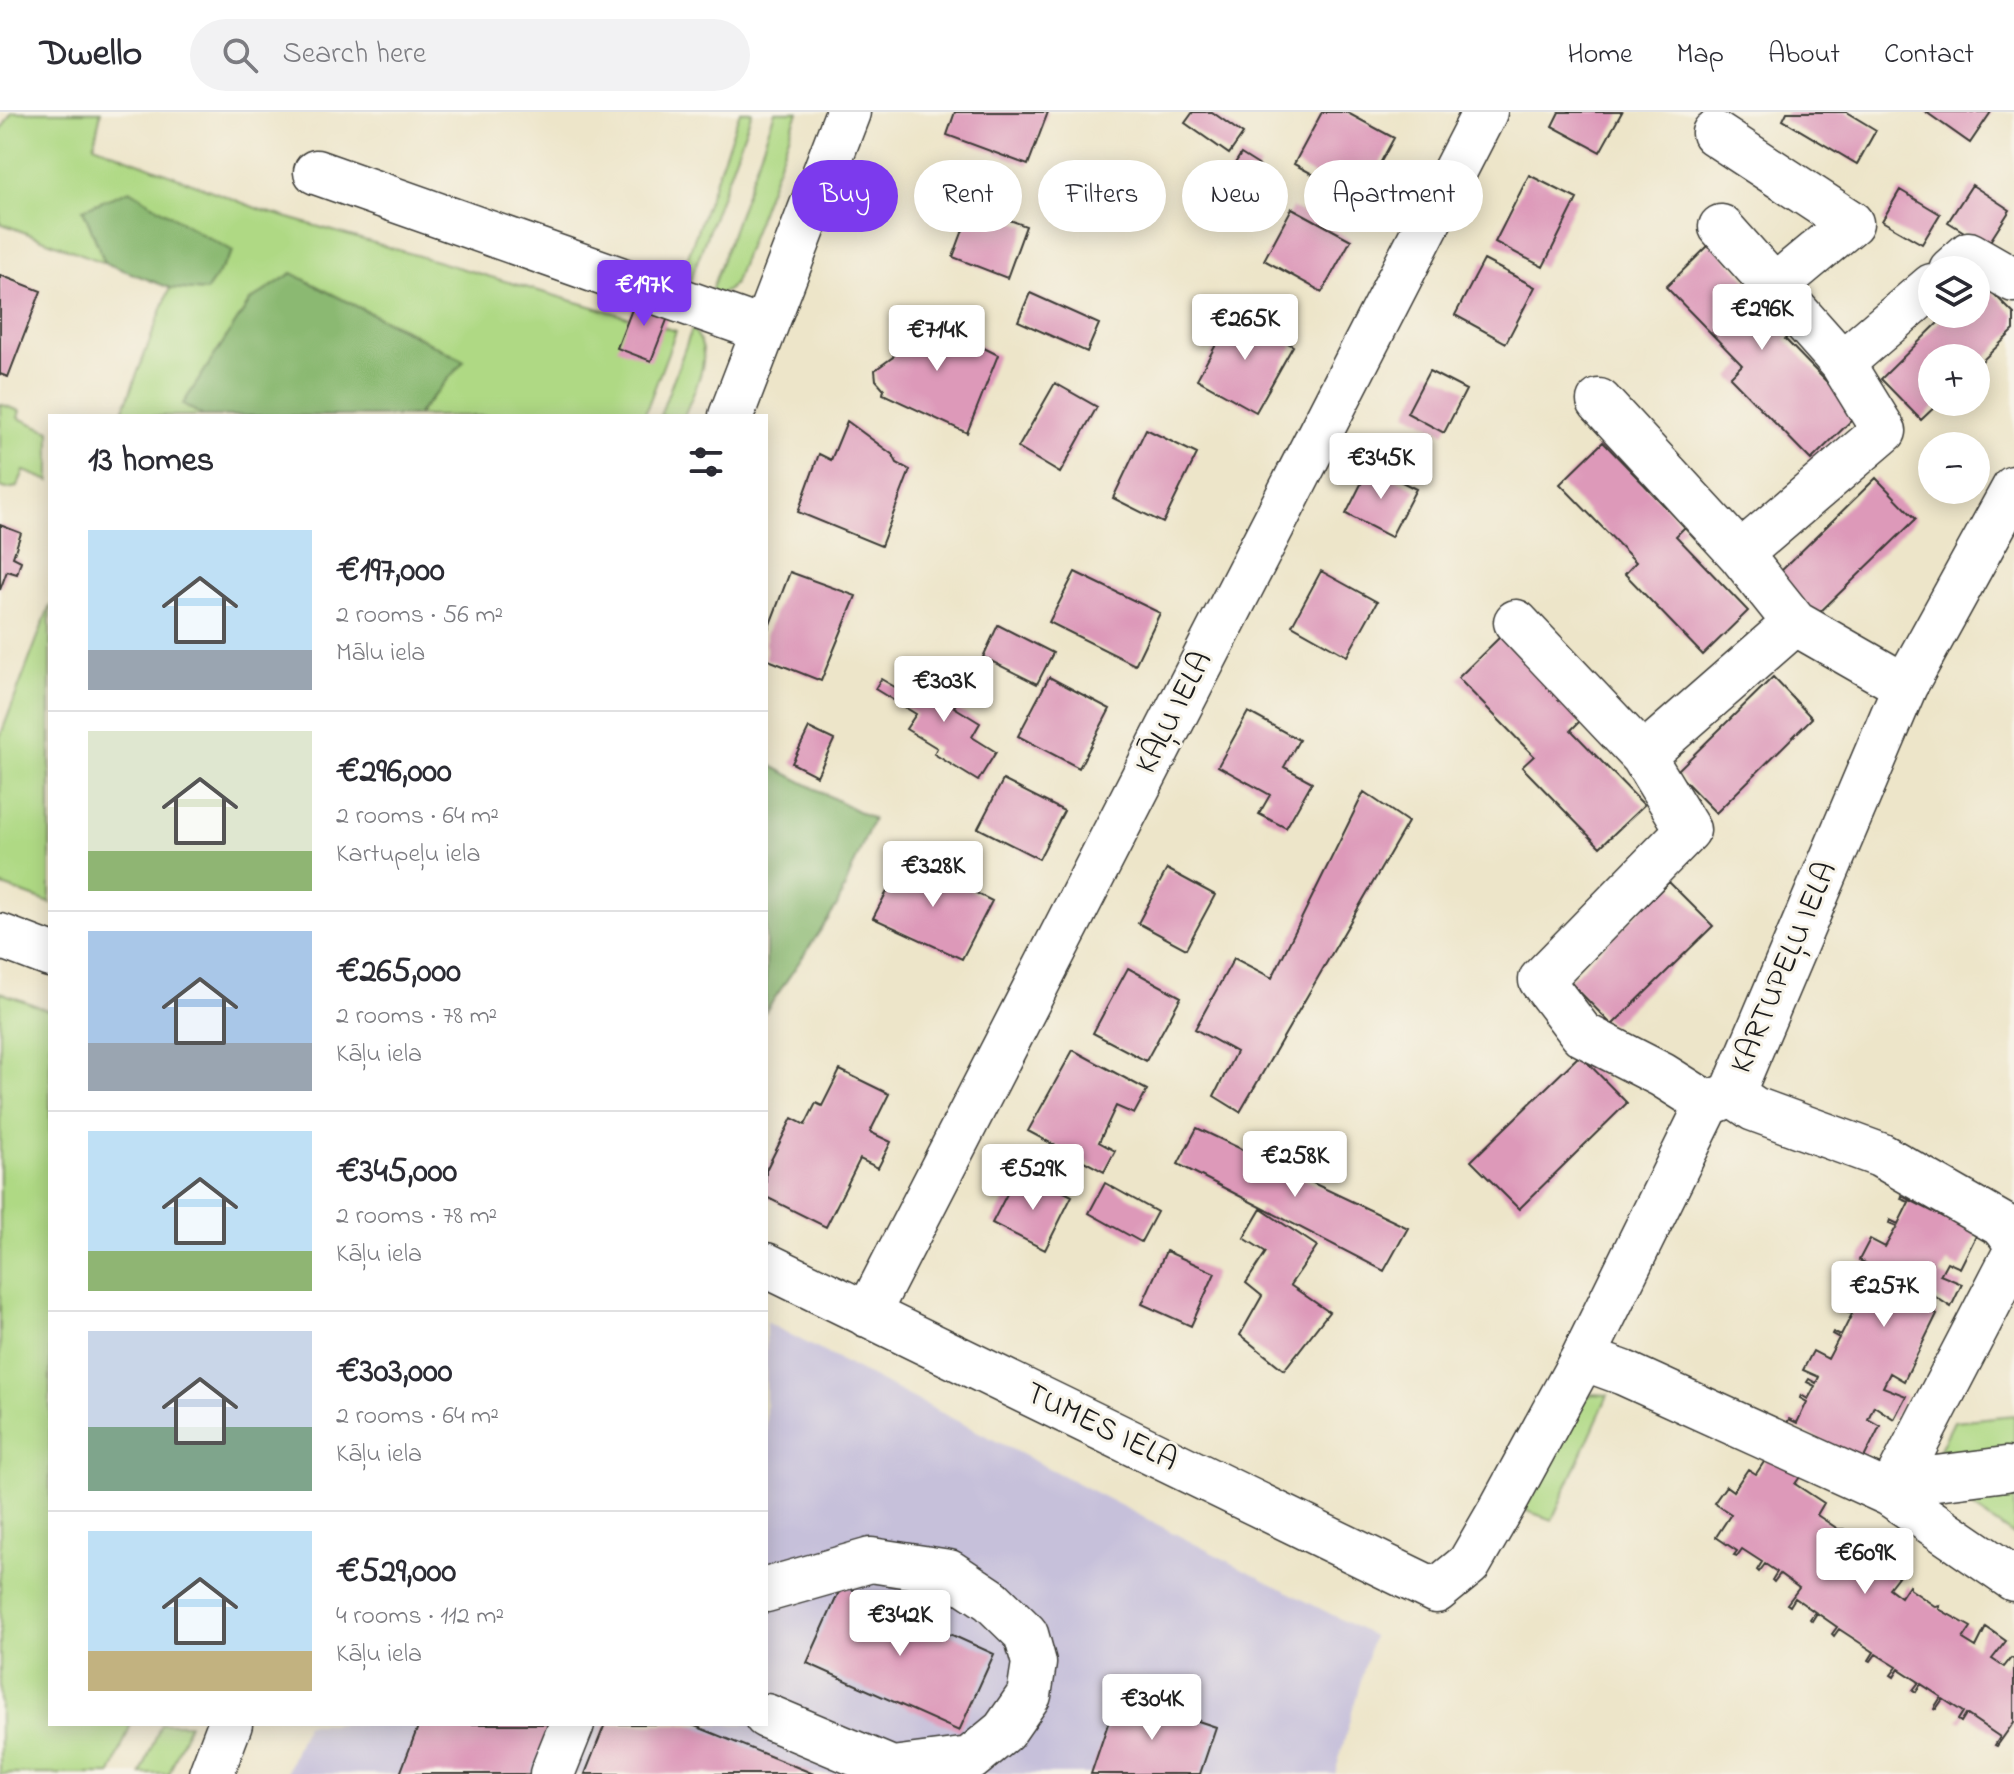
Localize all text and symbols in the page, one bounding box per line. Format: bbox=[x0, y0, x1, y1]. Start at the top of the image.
search box bbox=[190, 19, 750, 91]
text: Dwello bbox=[40, 27, 142, 83]
icon: search bbox=[218, 33, 262, 77]
text: Search here bbox=[282, 33, 426, 77]
text: Home bbox=[1567, 35, 1633, 76]
text: Map bbox=[1677, 35, 1724, 76]
text: About bbox=[1768, 35, 1840, 76]
text: Contact bbox=[1884, 35, 1974, 76]
chip: Buy bbox=[792, 160, 898, 232]
chip: Rent bbox=[914, 160, 1022, 232]
chip: Filters bbox=[1038, 160, 1166, 232]
chip: New bbox=[1182, 160, 1288, 232]
chip: Apartment bbox=[1304, 160, 1483, 232]
map controls bbox=[1918, 256, 1990, 504]
button: layers bbox=[1918, 256, 1990, 328]
pin: €197K bbox=[588, 260, 700, 328]
text: €197K bbox=[615, 267, 673, 305]
pin: €296K bbox=[1706, 284, 1818, 352]
text: €296K bbox=[1731, 291, 1793, 329]
pin: €265K bbox=[1189, 294, 1301, 362]
text: €265K bbox=[1210, 301, 1280, 339]
pin: €714K bbox=[881, 305, 993, 373]
text: €714K bbox=[907, 312, 967, 350]
button: + bbox=[1918, 344, 1990, 416]
button: − bbox=[1918, 432, 1990, 504]
pin: €345K bbox=[1325, 433, 1437, 501]
text: 13 homes bbox=[88, 437, 214, 487]
icon: filters bbox=[684, 440, 728, 484]
text: €345K bbox=[1347, 440, 1415, 478]
text: €197,000 bbox=[336, 547, 445, 597]
icon: home bbox=[152, 562, 248, 658]
text: 2 rooms · 56 m² bbox=[336, 597, 503, 635]
text: Mālu iela bbox=[336, 635, 425, 673]
street label: KĀĻU IELA bbox=[1124, 643, 1226, 783]
pin: €303K bbox=[888, 656, 1000, 724]
text: €303K bbox=[912, 663, 976, 701]
text: €296,000 bbox=[336, 748, 452, 798]
icon: home bbox=[152, 763, 248, 859]
text: 2 rooms · 64 m² bbox=[336, 798, 499, 836]
text: Kartupeļu iela bbox=[336, 836, 480, 874]
pin: €328K bbox=[877, 841, 989, 909]
text: €328K bbox=[901, 848, 965, 886]
street label: KARTUPEĻU IELA bbox=[1719, 855, 1851, 1081]
text: €265,000 bbox=[336, 948, 461, 998]
icon: home bbox=[152, 963, 248, 1059]
text: 2 rooms · 78 m² bbox=[336, 998, 497, 1036]
text: Kāļu iela bbox=[336, 1036, 422, 1074]
pin: €258K bbox=[1239, 1131, 1351, 1199]
text: €258K bbox=[1261, 1138, 1329, 1176]
pin: €529K bbox=[977, 1144, 1089, 1212]
text: €345,000 bbox=[336, 1148, 457, 1198]
text: €529K bbox=[1000, 1151, 1066, 1189]
icon: home bbox=[152, 1163, 248, 1259]
text: 2 rooms · 78 m² bbox=[336, 1198, 497, 1236]
text: Kāļu iela bbox=[336, 1236, 422, 1274]
pin: €257K bbox=[1828, 1261, 1940, 1329]
text: €257K bbox=[1849, 1268, 1919, 1306]
text: €303,000 bbox=[336, 1348, 452, 1398]
icon: home bbox=[152, 1363, 248, 1459]
street label: TUMES IELA bbox=[1017, 1371, 1185, 1485]
text: 2 rooms · 64 m² bbox=[336, 1398, 499, 1436]
text: Kāļu iela bbox=[336, 1436, 422, 1474]
pin: €609K bbox=[1809, 1528, 1921, 1596]
text: €609K bbox=[1834, 1535, 1896, 1573]
text: €529,000 bbox=[336, 1548, 456, 1598]
icon: home bbox=[152, 1563, 248, 1659]
pin: €342K bbox=[844, 1590, 956, 1658]
text: €342K bbox=[867, 1597, 933, 1635]
text: 4 rooms · 112 m² bbox=[336, 1598, 504, 1636]
text: Kāļu iela bbox=[336, 1636, 422, 1674]
pin: €304K bbox=[1096, 1674, 1208, 1742]
text: €304K bbox=[1120, 1681, 1184, 1719]

